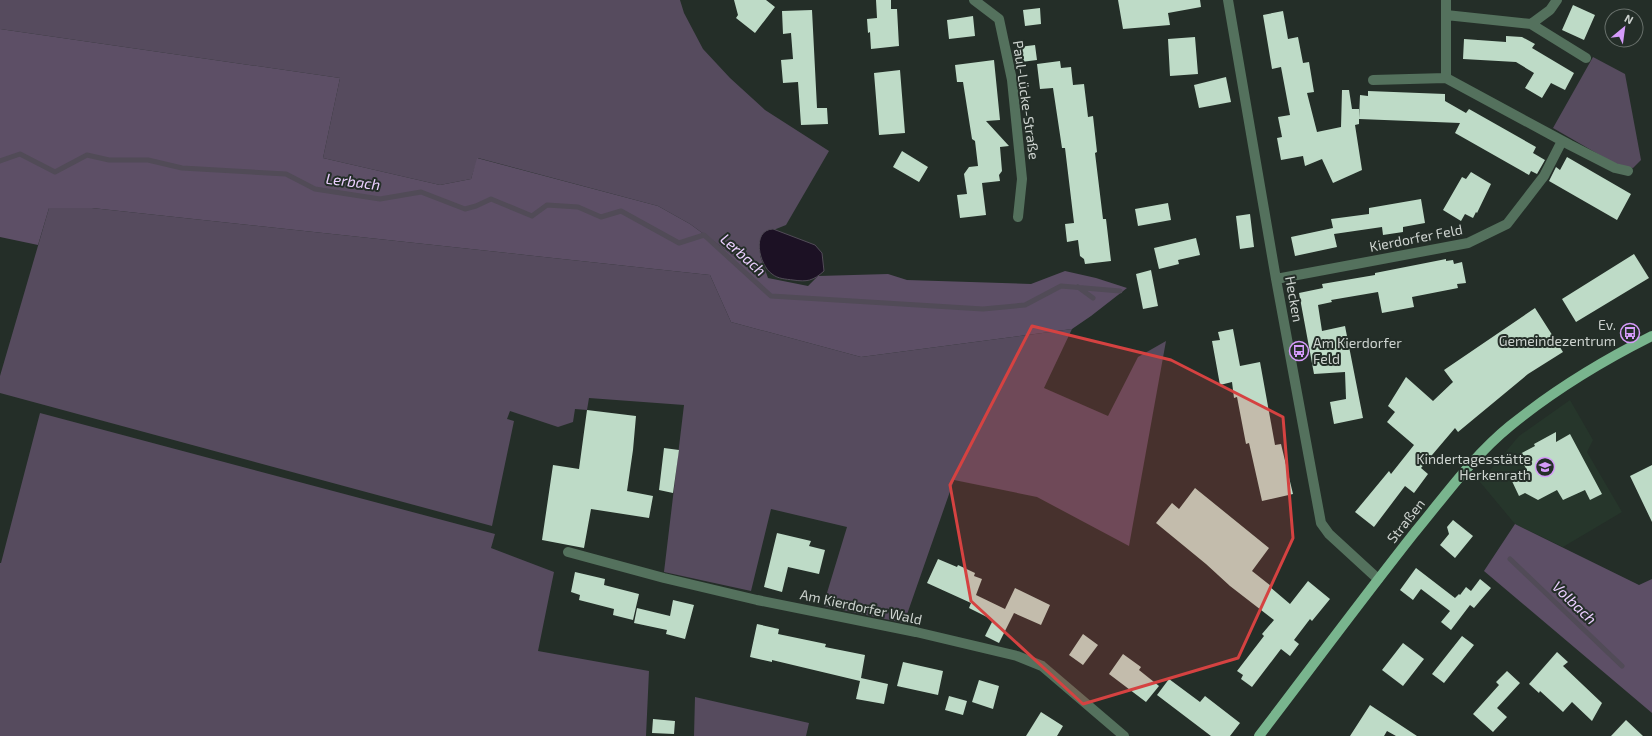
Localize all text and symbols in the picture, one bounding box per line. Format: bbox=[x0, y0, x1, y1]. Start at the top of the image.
north arrow bbox=[1604, 8, 1644, 48]
text: N bbox=[1622, 11, 1636, 26]
street label: Paul-Lücke-Straße bbox=[1010, 39, 1043, 161]
water label: Lerbach bbox=[325, 169, 381, 193]
street label: Kierdorfer Feld bbox=[1368, 220, 1464, 255]
water label: Lerbach bbox=[717, 229, 770, 279]
street label: Hecken bbox=[1282, 275, 1307, 323]
place label: Ev. Gemeindezentrum bbox=[1499, 316, 1616, 349]
bus stop icon: Ev. Gemeindezentrum bbox=[1619, 322, 1641, 344]
place label: Am Kierdorfer Feld bbox=[1313, 334, 1402, 367]
bus stop icon: Am Kierdorfer Feld bbox=[1288, 340, 1310, 362]
place label: Kindertagesstätte Herkenrath bbox=[1416, 450, 1531, 483]
school or university icon: Kindertagesstätte Herkenrath bbox=[1534, 456, 1556, 478]
street label: Straßen bbox=[1383, 495, 1428, 546]
water label: Volbach bbox=[1549, 577, 1601, 628]
street label: Am Kierdorfer Wald bbox=[799, 585, 924, 628]

